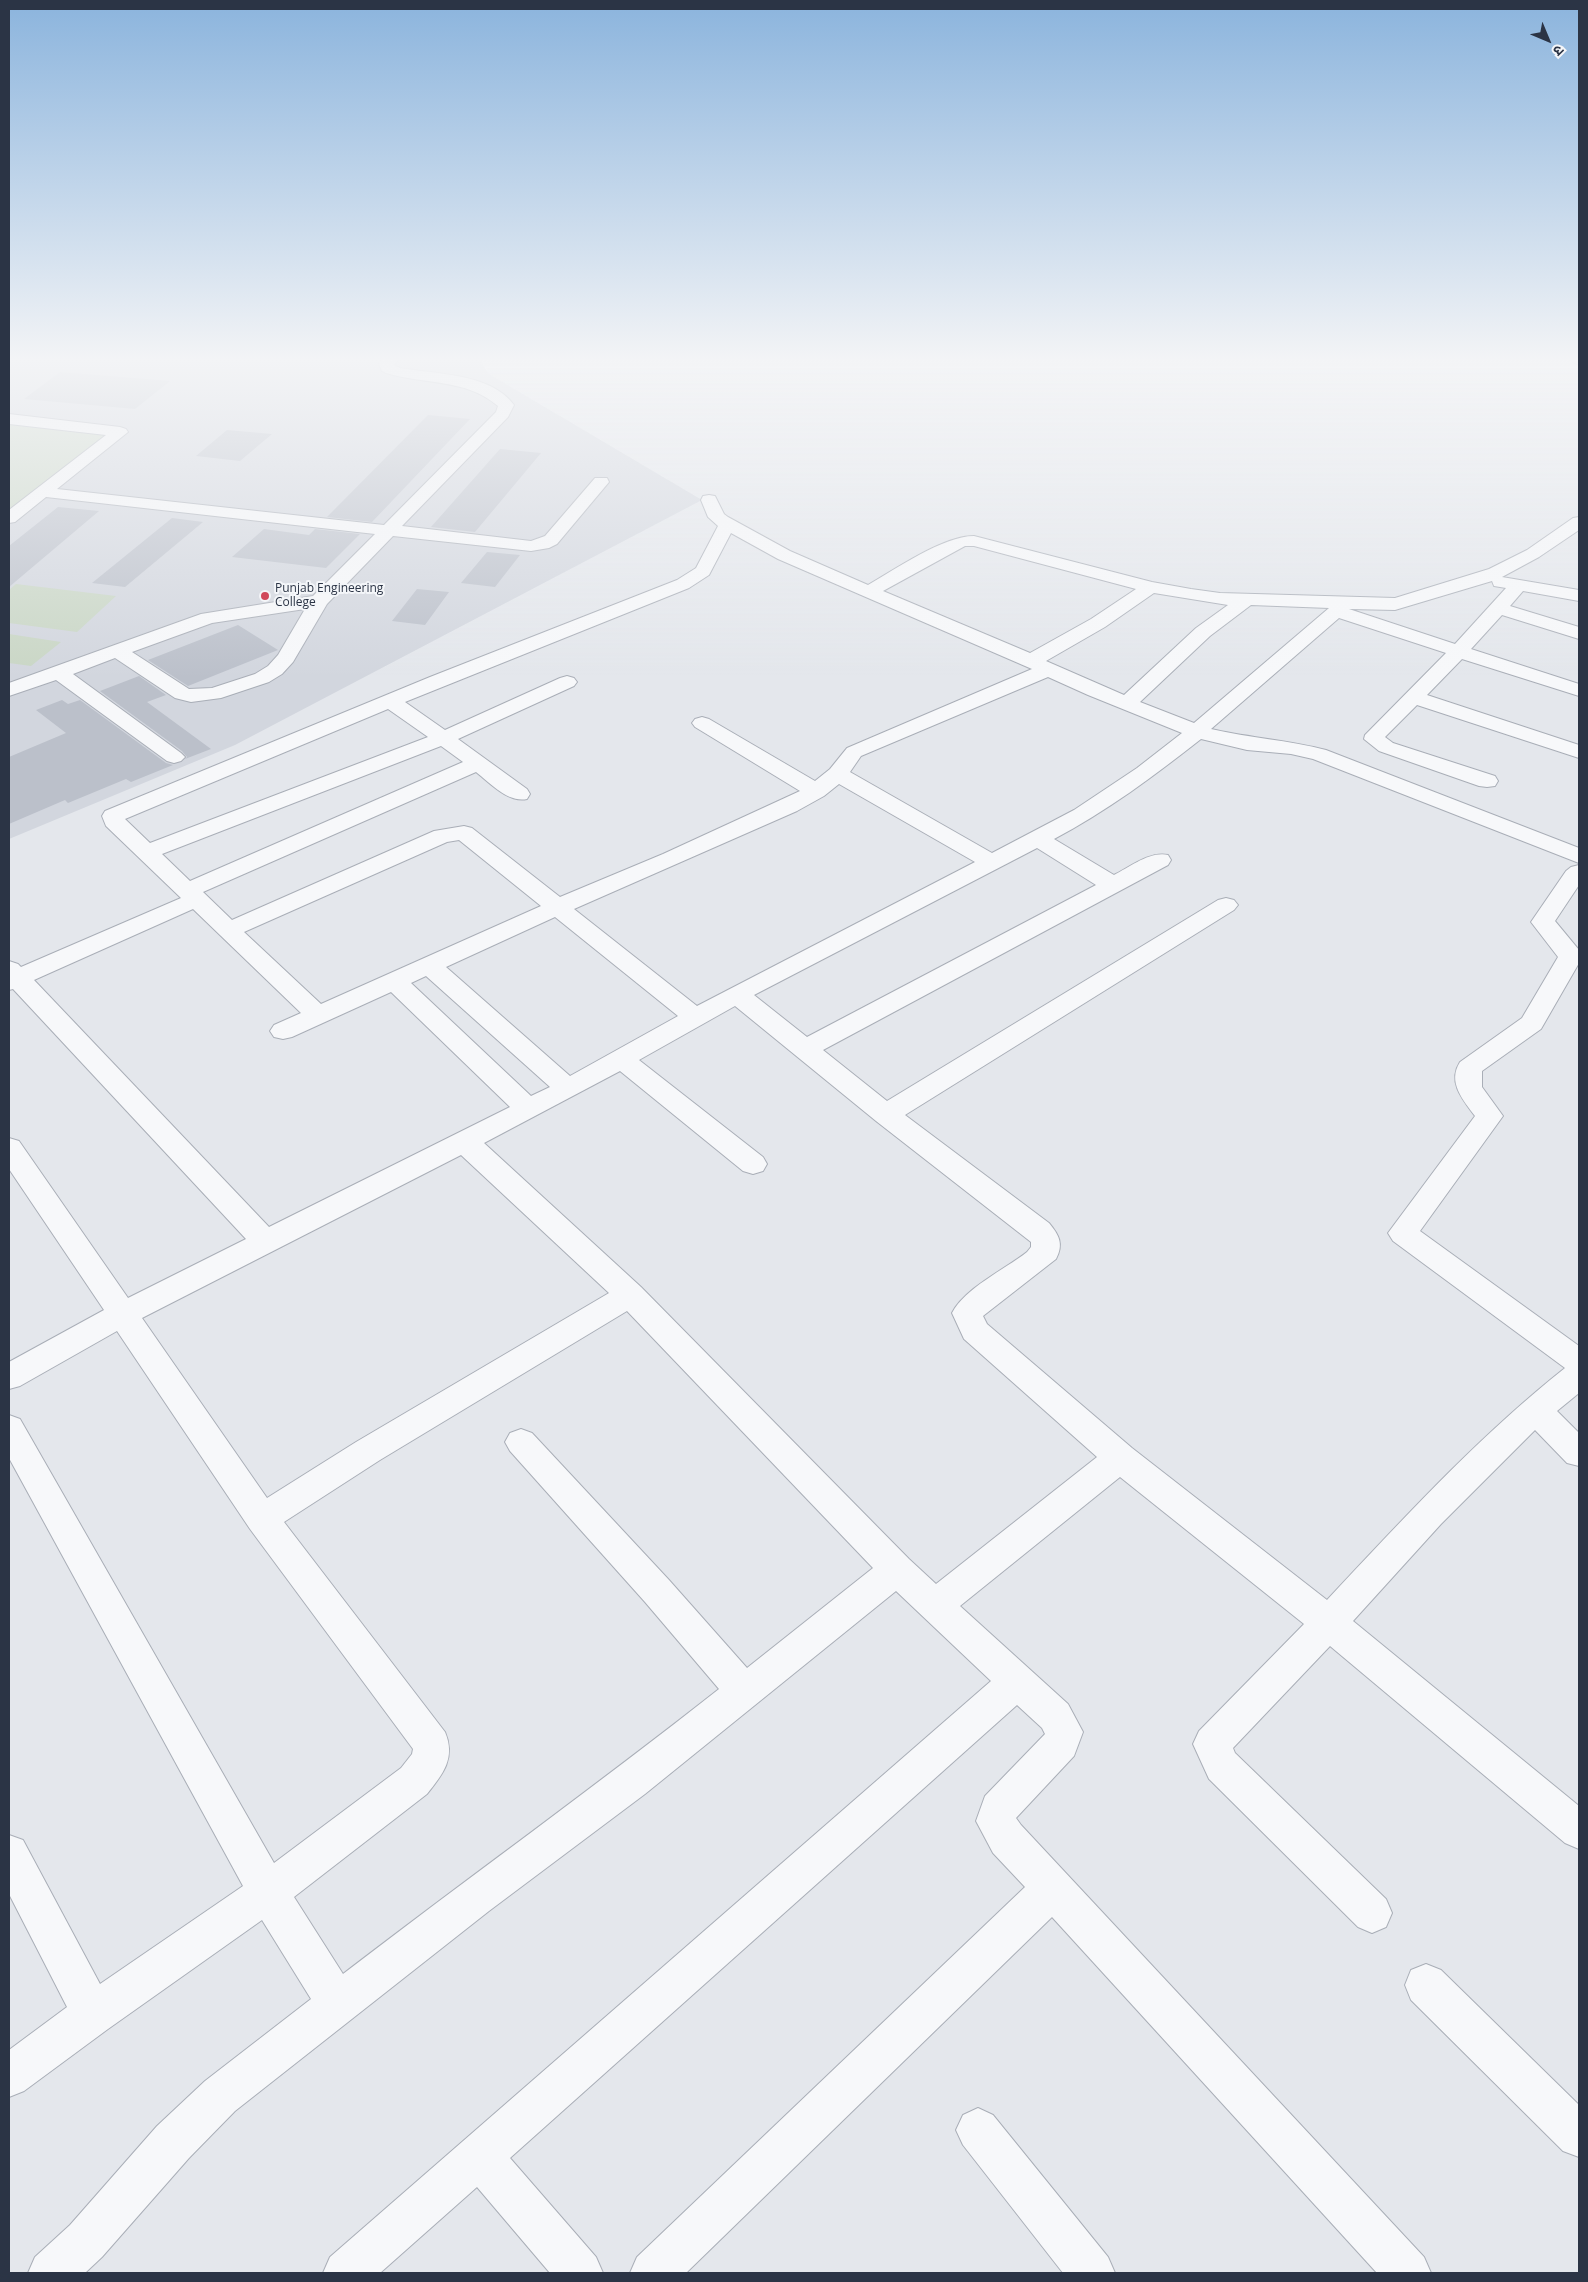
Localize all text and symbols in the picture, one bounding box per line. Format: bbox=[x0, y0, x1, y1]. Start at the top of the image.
north arrow bbox=[1523, 15, 1573, 65]
text: उ bbox=[1549, 41, 1569, 61]
place label: Punjab Engineering College bbox=[275, 582, 383, 610]
marker: Punjab Engineering College bbox=[259, 590, 271, 602]

